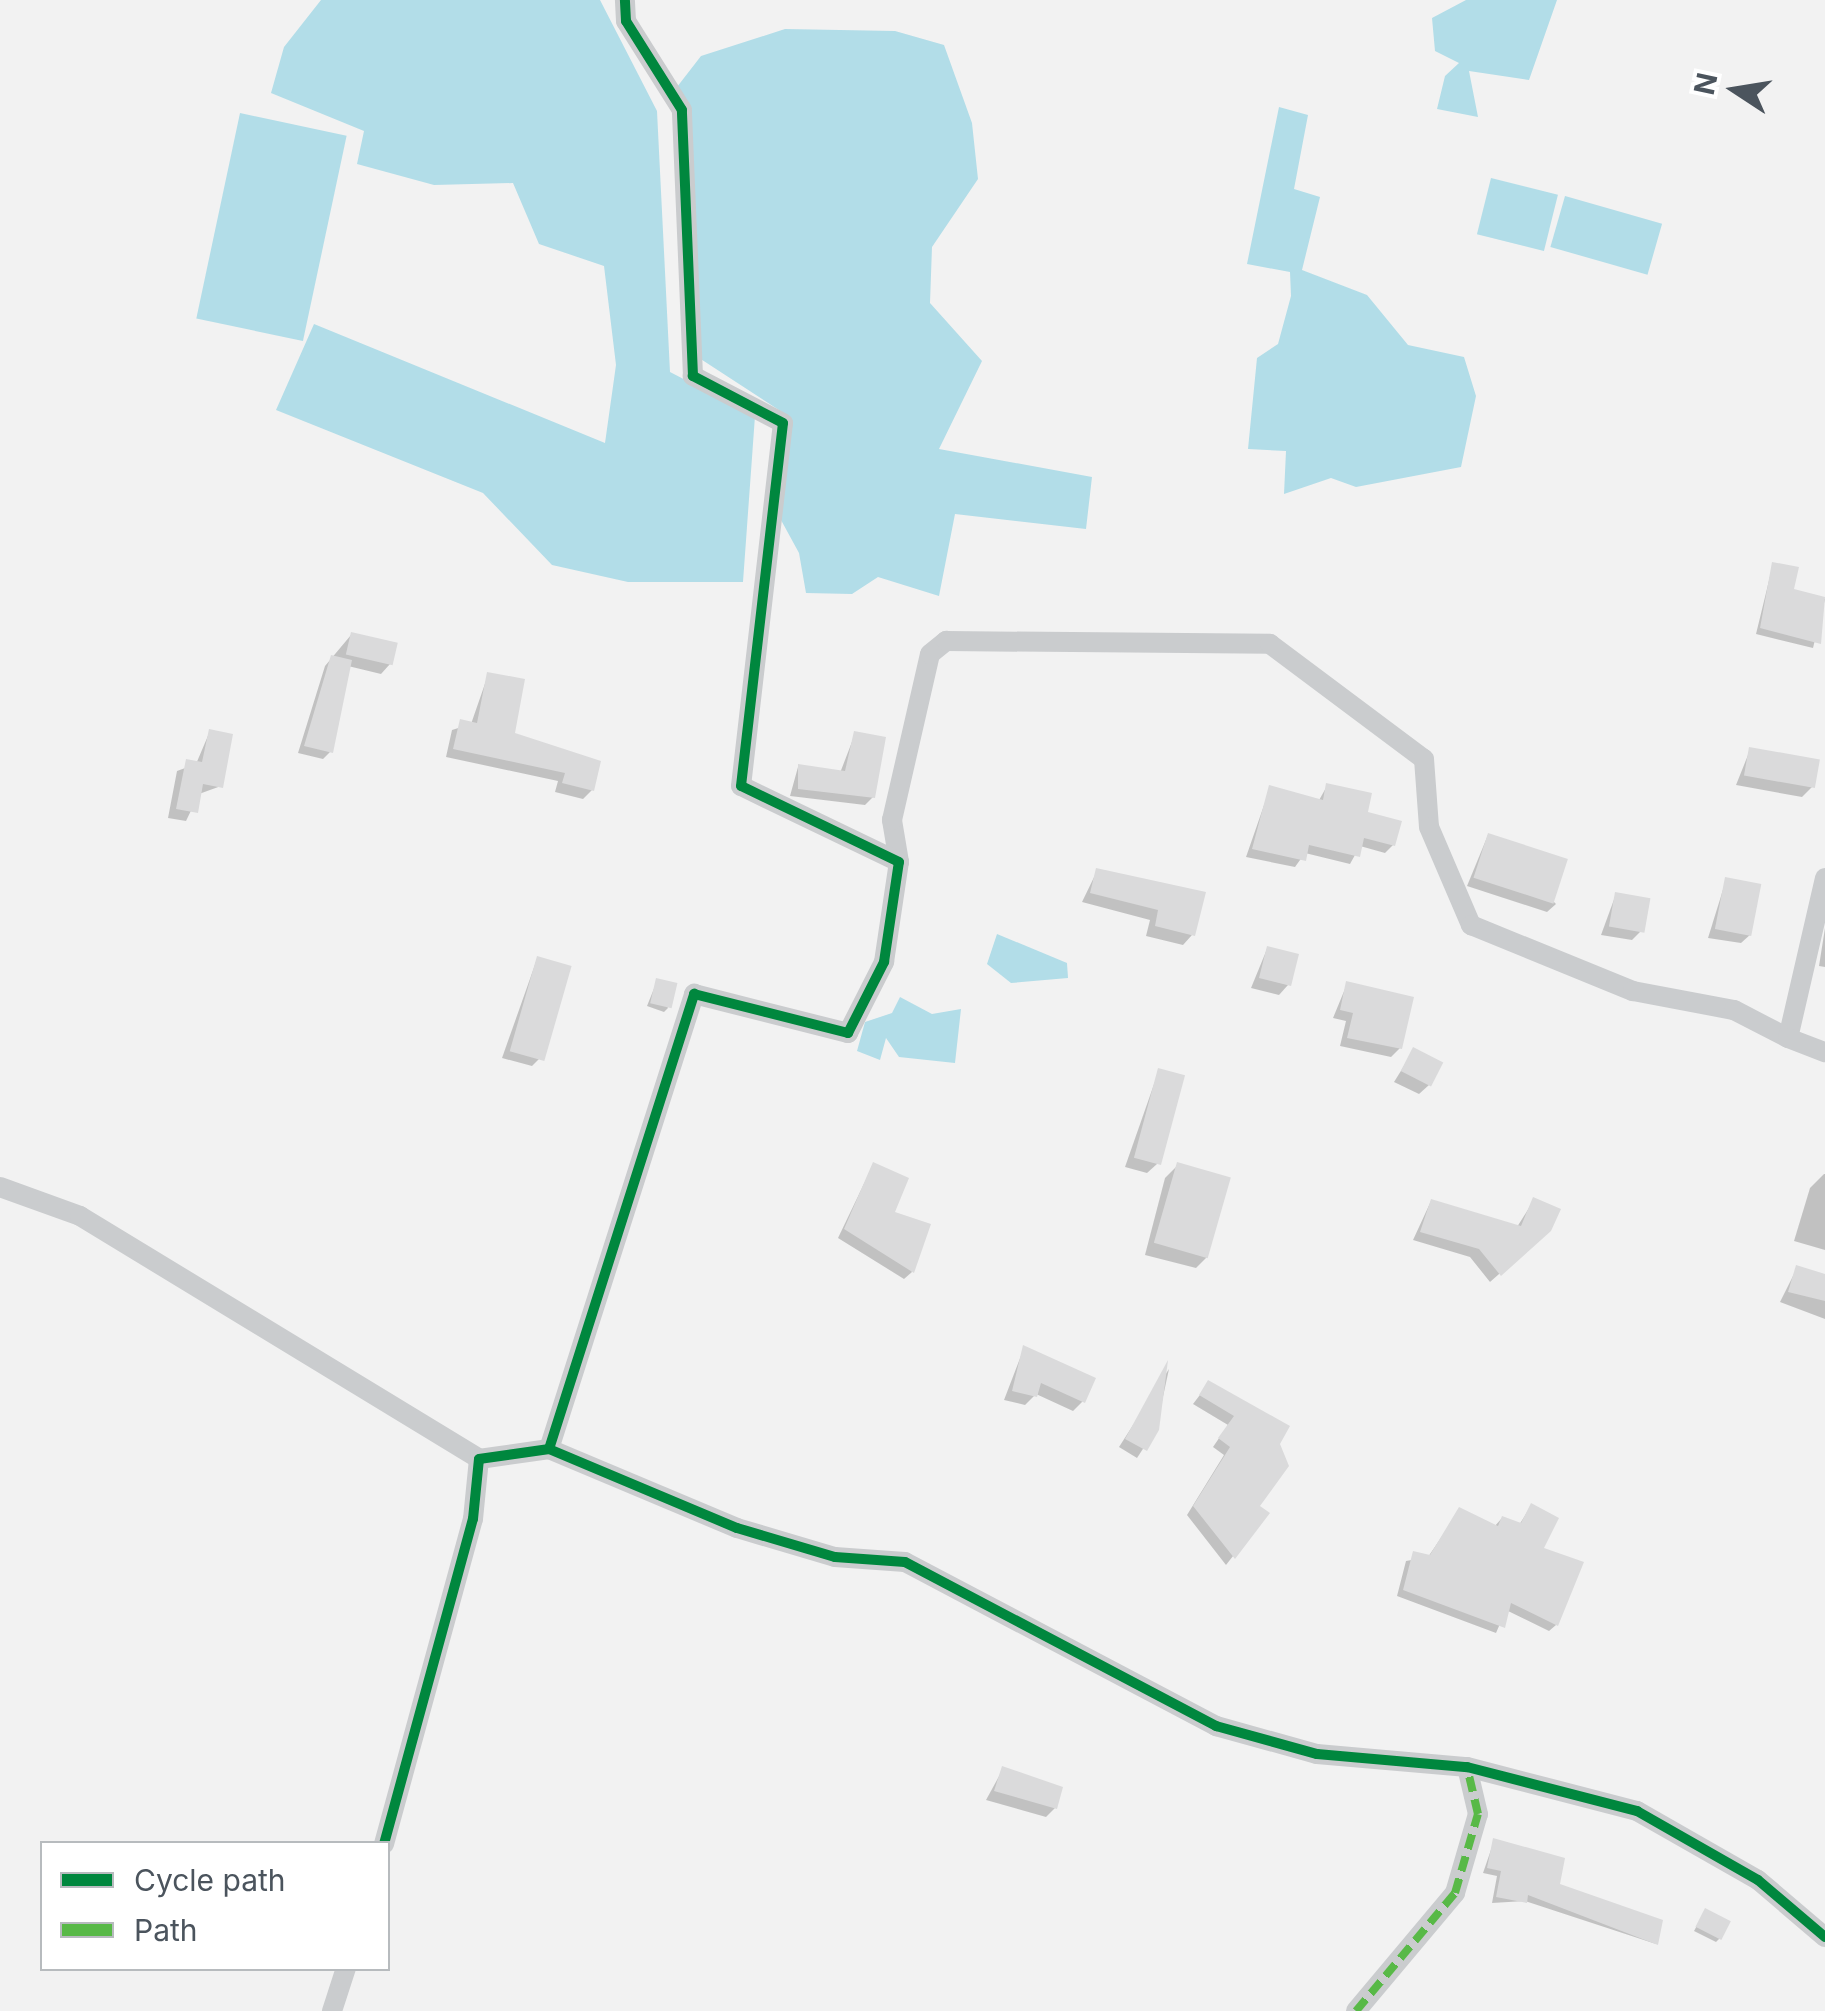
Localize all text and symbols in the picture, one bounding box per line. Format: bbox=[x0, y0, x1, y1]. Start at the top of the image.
north arrow bbox=[1685, 40, 1785, 140]
text: N bbox=[1687, 70, 1725, 98]
legend bbox=[40, 1841, 390, 1971]
text: Cycle path bbox=[134, 1862, 286, 1898]
text: Path bbox=[134, 1912, 198, 1948]

